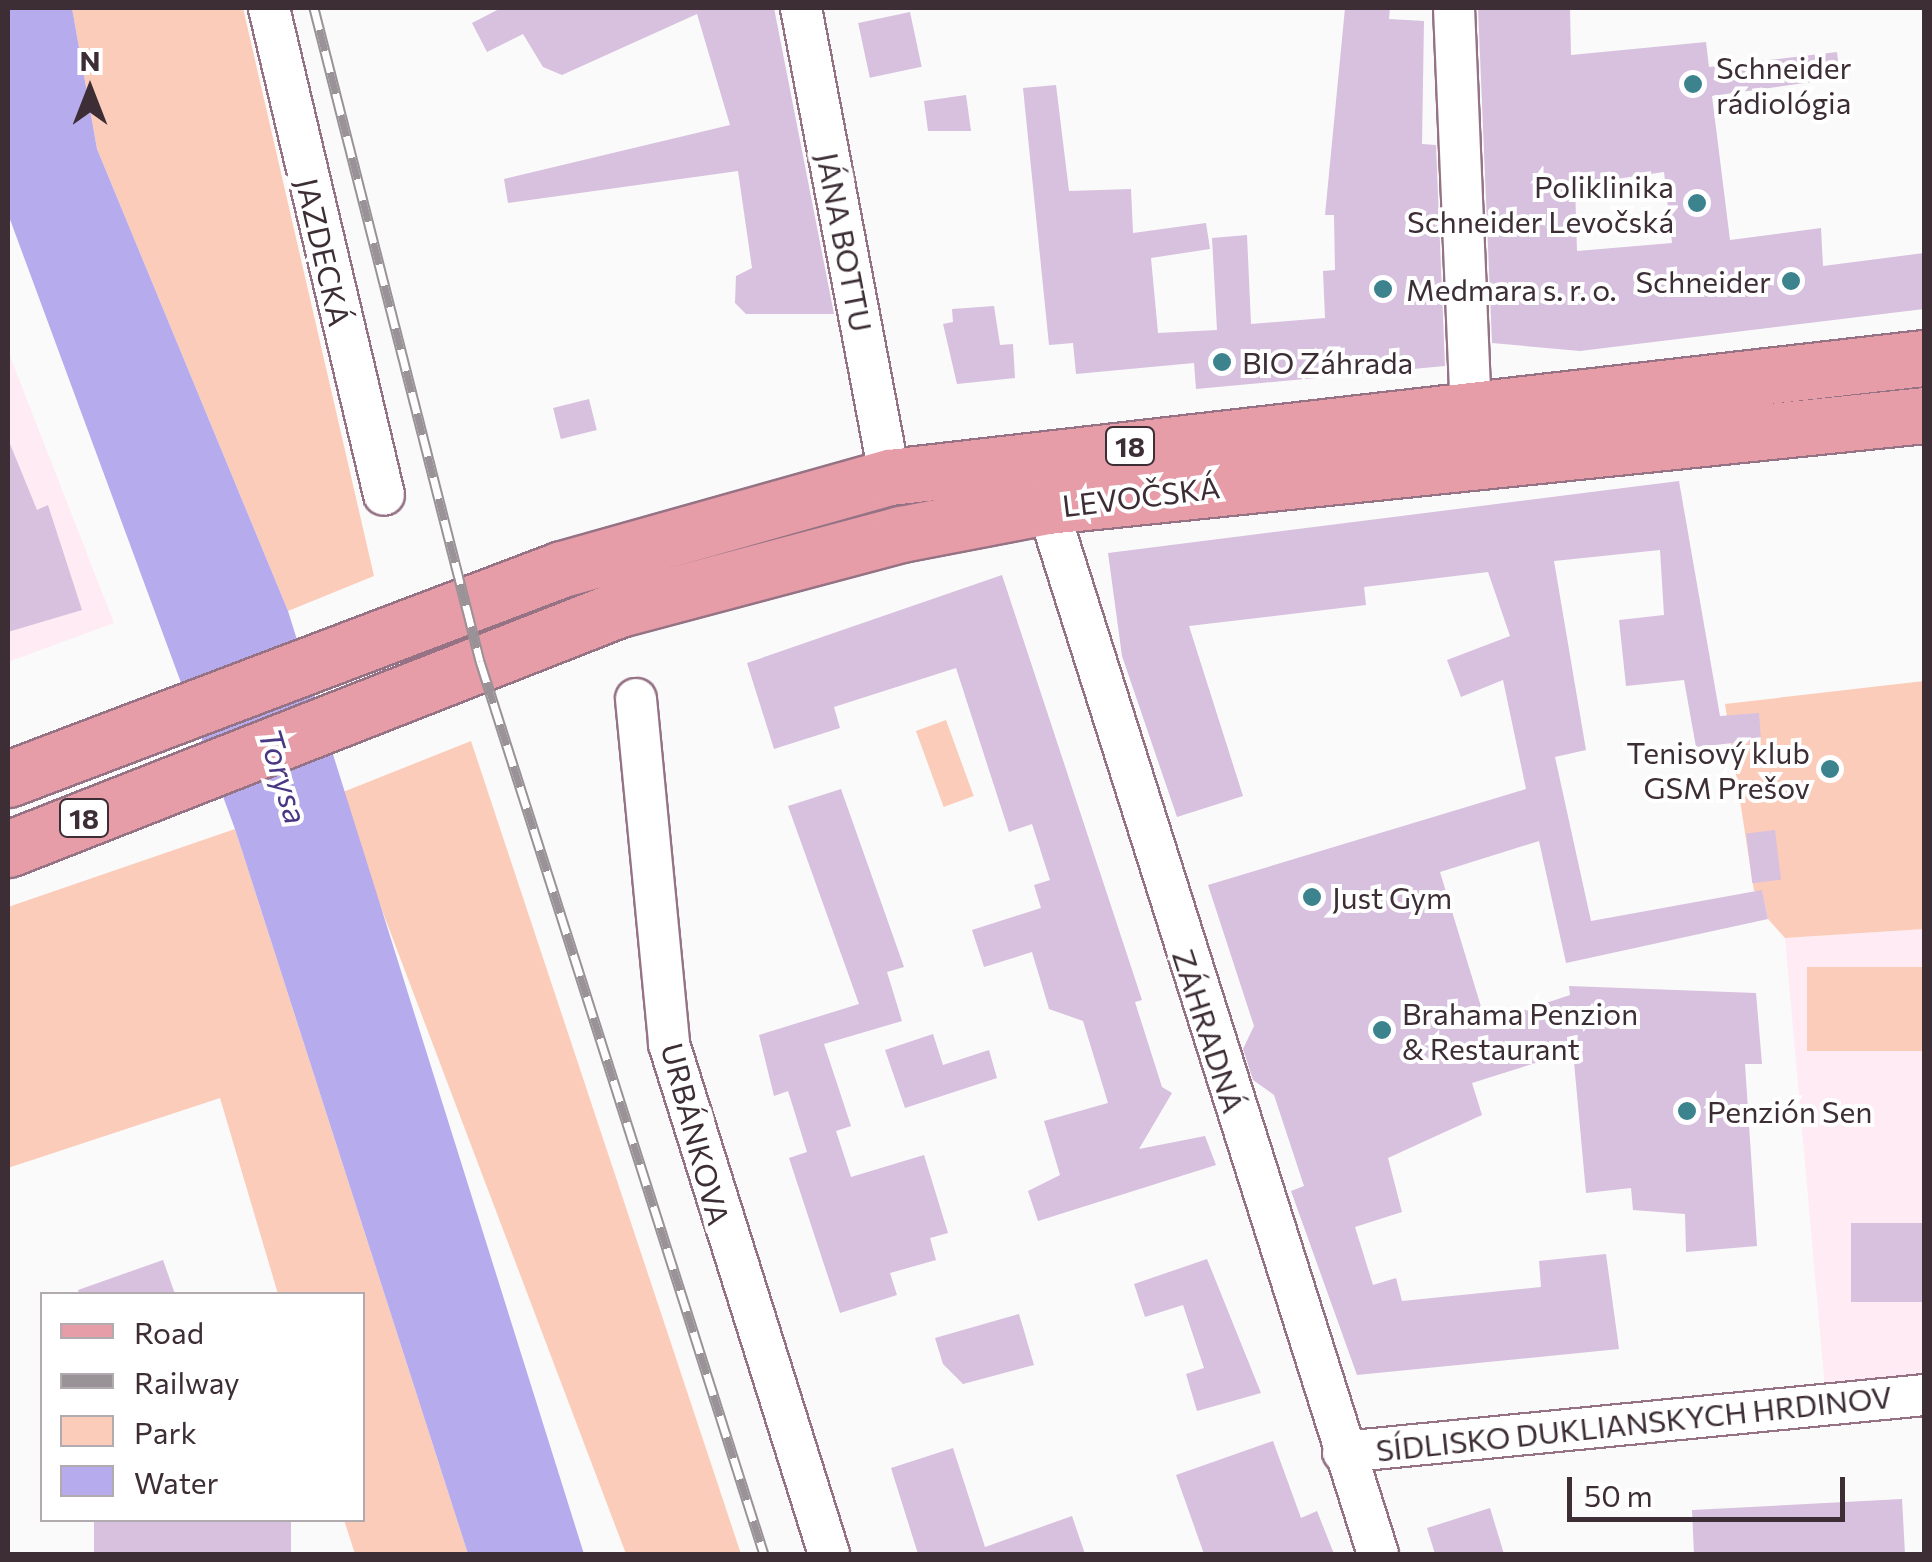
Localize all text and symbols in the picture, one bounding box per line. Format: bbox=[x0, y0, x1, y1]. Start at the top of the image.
north arrow bbox=[40, 40, 140, 140]
text: N bbox=[80, 43, 101, 77]
place label: Schneider rádiológia bbox=[1716, 49, 1851, 120]
marker: Schneider rádiológia bbox=[1680, 71, 1706, 97]
street label: JÁNA BOTTU bbox=[810, 149, 880, 335]
place label: Poliklinika Schneider Levočská bbox=[1407, 168, 1674, 238]
street label: JAZDECKÁ bbox=[289, 174, 359, 330]
marker: Poliklinika Schneider Levočská bbox=[1684, 190, 1710, 216]
place label: Schneider bbox=[1636, 263, 1771, 299]
marker: Schneider bbox=[1780, 270, 1802, 292]
place label: Medmara s. r. o. bbox=[1406, 271, 1617, 307]
marker: Medmara s. r. o. bbox=[1370, 276, 1396, 302]
place label: BIO Záhrada bbox=[1242, 344, 1413, 380]
marker: BIO Záhrada bbox=[1211, 351, 1233, 373]
road number: 18 bbox=[1105, 423, 1155, 469]
street label: LEVOČSKÁ bbox=[1060, 468, 1222, 524]
water label: Torysa bbox=[251, 724, 317, 828]
place label: Tenisový klub GSM Prešov bbox=[1626, 734, 1810, 804]
marker: Tenisový klub GSM Prešov bbox=[1819, 758, 1841, 780]
road number: 18 bbox=[59, 795, 109, 841]
place label: Just Gym bbox=[1332, 879, 1452, 915]
marker: Just Gym bbox=[1301, 886, 1323, 908]
street label: ZÁHRADNÁ bbox=[1166, 945, 1252, 1117]
place label: Brahama Penzion & Restaurant bbox=[1402, 995, 1638, 1066]
marker: Brahama Penzion & Restaurant bbox=[1371, 1019, 1393, 1041]
street label: URBÁNKOVA bbox=[654, 1039, 738, 1229]
place label: Penzión Sen bbox=[1707, 1093, 1872, 1129]
marker: Penzión Sen bbox=[1676, 1100, 1698, 1122]
legend bbox=[40, 1292, 365, 1522]
text: Road bbox=[134, 1313, 204, 1350]
text: Railway bbox=[134, 1363, 240, 1400]
street label: SÍDLISKO DUKLIANSKYCH HRDINOV bbox=[1374, 1378, 1894, 1468]
text: Park bbox=[134, 1413, 197, 1450]
scale bar bbox=[1572, 1457, 1850, 1519]
text: Water bbox=[134, 1463, 219, 1500]
text: 50 m bbox=[1584, 1476, 1653, 1513]

